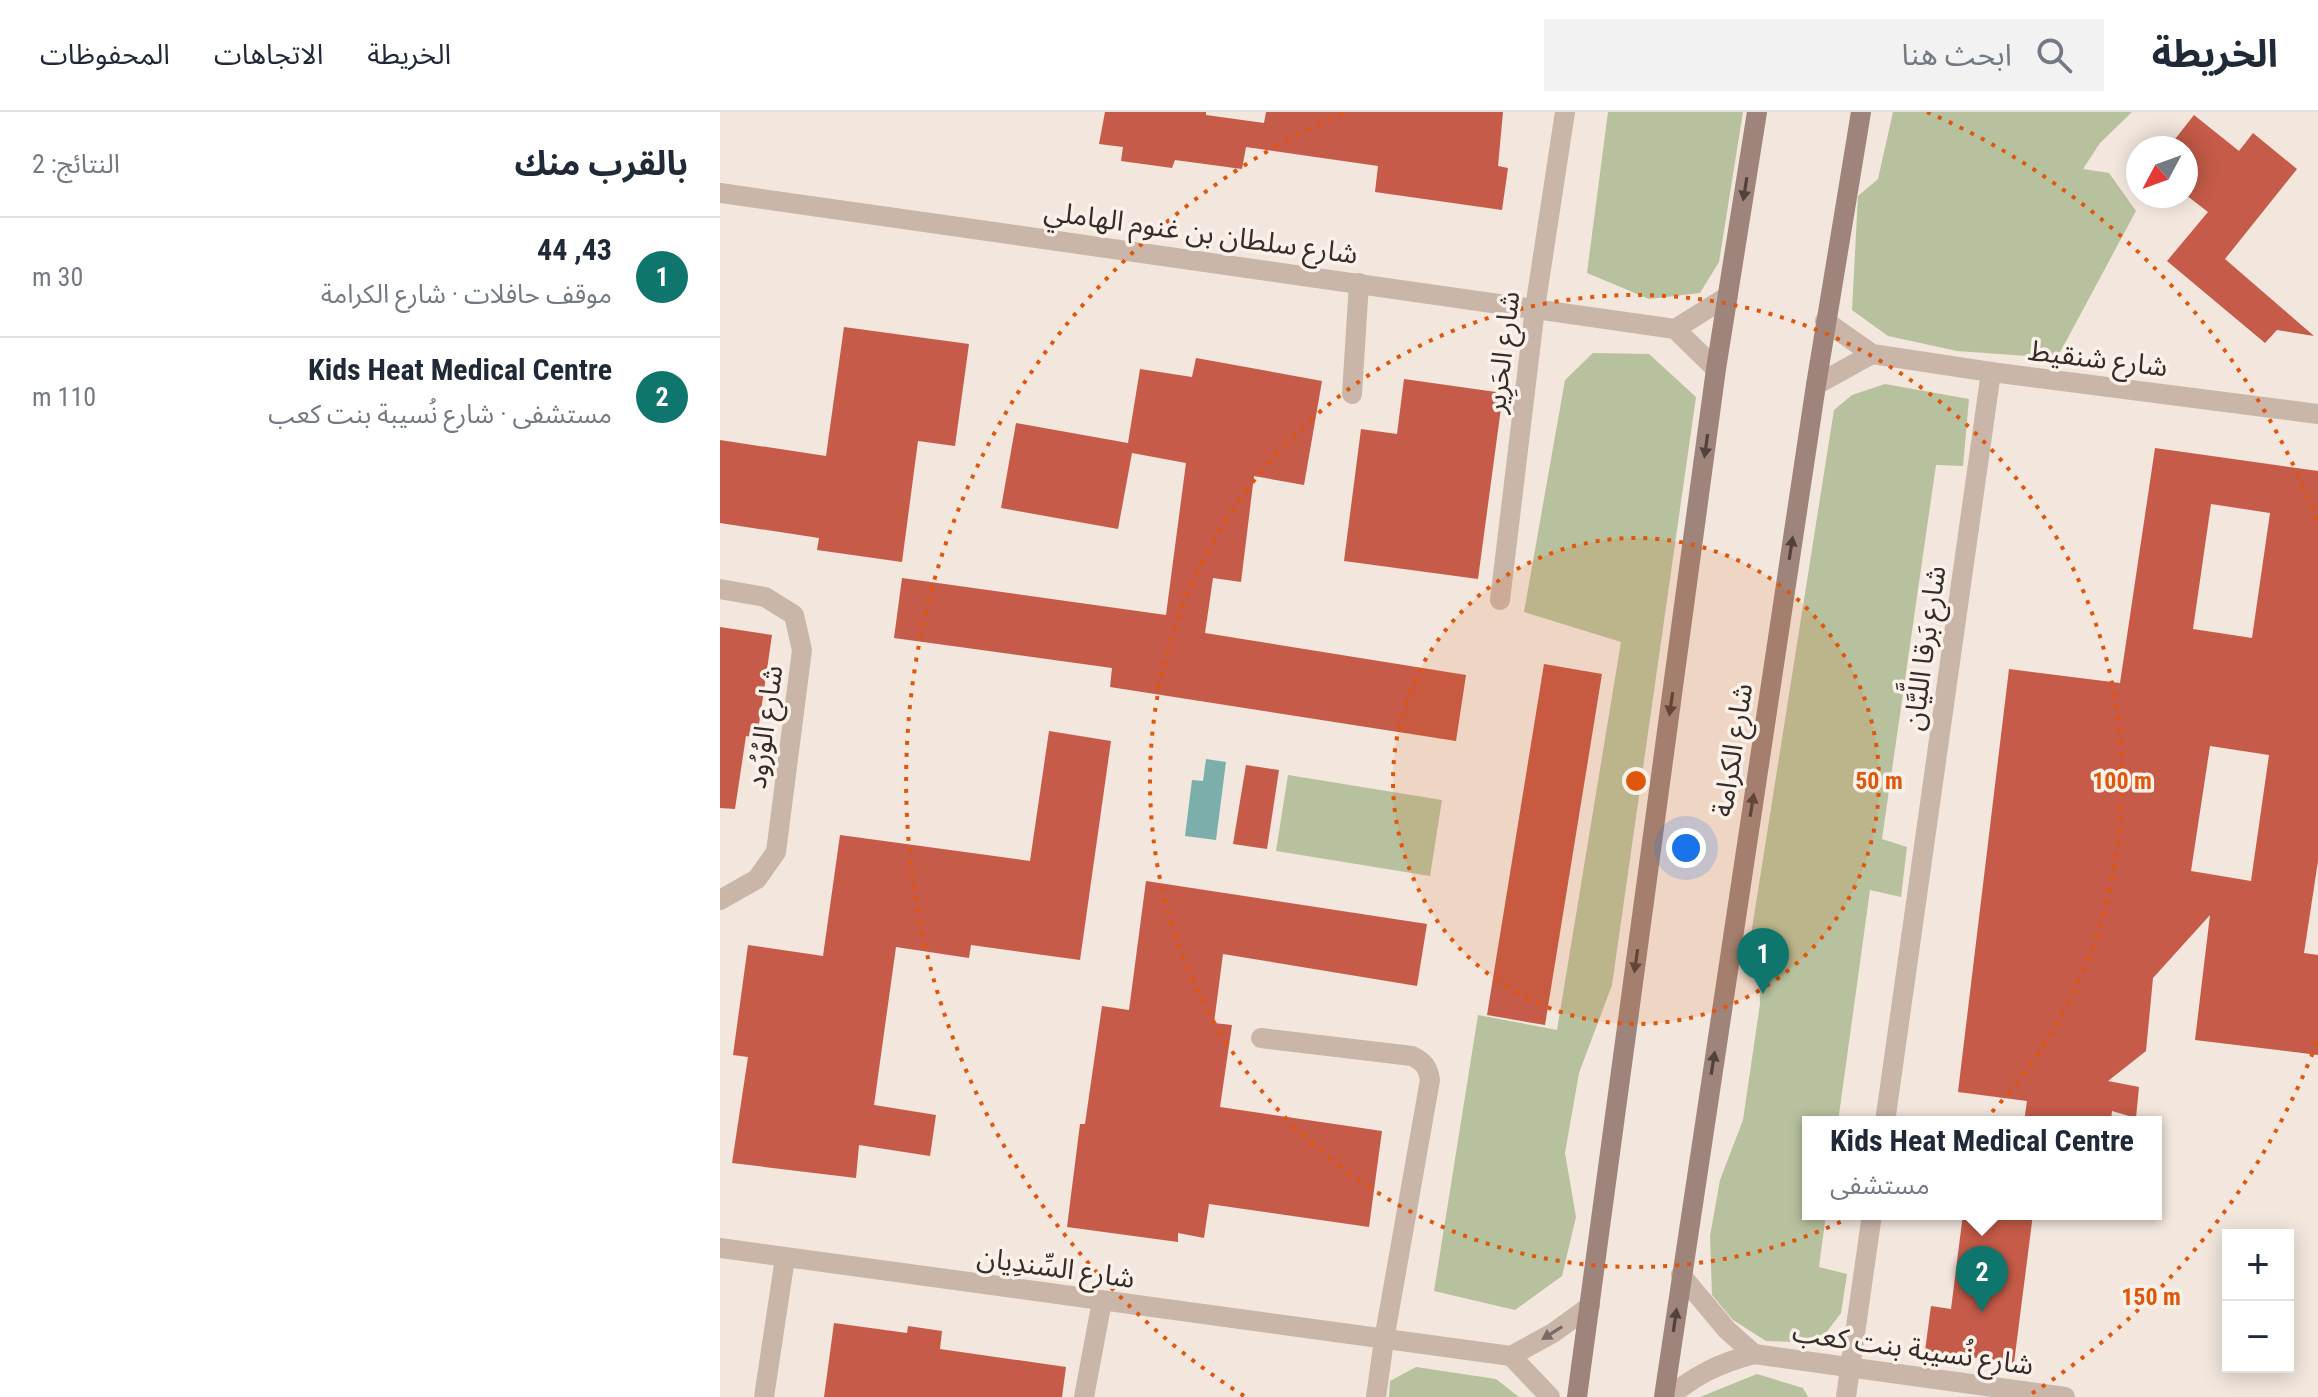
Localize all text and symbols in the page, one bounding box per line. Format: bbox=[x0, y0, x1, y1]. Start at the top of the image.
search box bbox=[1544, 19, 2104, 91]
text: الخريطة bbox=[2152, 32, 2278, 76]
icon: search bbox=[2032, 33, 2076, 77]
text: ابحث هنا bbox=[1902, 37, 2012, 72]
text: المحفوظات bbox=[40, 38, 170, 71]
text: الاتجاهات bbox=[214, 38, 323, 71]
text: الخريطة bbox=[367, 38, 451, 71]
north arrow bbox=[2126, 136, 2198, 208]
text: بالقرب منك bbox=[514, 143, 688, 183]
text: النتائج: 2 bbox=[32, 149, 120, 179]
one-way arrow bbox=[1738, 177, 1750, 202]
street label: شارع سلطان بن غنوم الهاملي bbox=[1041, 194, 1360, 275]
text: 43, 44 bbox=[537, 232, 612, 267]
text: 30 m bbox=[32, 262, 83, 292]
text: 1 bbox=[655, 262, 669, 292]
text: موقف حافلات · شارع الكرامة bbox=[321, 279, 612, 309]
street label: شارع الحَرِير bbox=[1479, 289, 1530, 416]
street label: شارع شنقيط bbox=[2026, 334, 2169, 387]
text: Kids Heat Medical Centre bbox=[308, 352, 612, 387]
text: 110 m bbox=[32, 382, 96, 412]
text: 2 bbox=[655, 382, 669, 412]
text: مستشفى · شارع نُسيبة بنت كعب bbox=[268, 399, 612, 429]
one-way arrow bbox=[1699, 434, 1712, 459]
one-way arrow bbox=[1785, 536, 1798, 561]
street label: شارع بَرقا اللَّيَّان bbox=[1889, 563, 1956, 733]
street label: شارع الوُرُود bbox=[740, 663, 793, 791]
street label: شارع الكرامة bbox=[1706, 681, 1763, 820]
one-way arrow bbox=[1664, 692, 1677, 717]
centre of rings bbox=[1622, 767, 1650, 795]
text: 50 m bbox=[1855, 767, 1903, 795]
text: 100 m bbox=[2092, 767, 2152, 795]
one-way arrow bbox=[1746, 793, 1759, 818]
your location bbox=[1666, 828, 1706, 868]
pin: 1 bbox=[1737, 928, 1789, 994]
one-way arrow bbox=[1630, 949, 1643, 974]
one-way arrow bbox=[1707, 1050, 1720, 1075]
popup bbox=[1802, 1116, 2162, 1220]
text: Kids Heat Medical Centre bbox=[1830, 1123, 2134, 1158]
text: مستشفى bbox=[1830, 1170, 1930, 1200]
map controls bbox=[2222, 1229, 2294, 1373]
button: + bbox=[2222, 1229, 2294, 1301]
street label: شارع السِّندِيان bbox=[974, 1240, 1137, 1299]
pin: 2 bbox=[1956, 1246, 2008, 1312]
text: 150 m bbox=[2121, 1283, 2181, 1311]
button: − bbox=[2222, 1301, 2294, 1373]
one-way arrow bbox=[1669, 1307, 1682, 1332]
street label: شارع نُسيبة بنت كعب bbox=[1790, 1313, 2036, 1386]
one-way arrow bbox=[1541, 1325, 1563, 1339]

